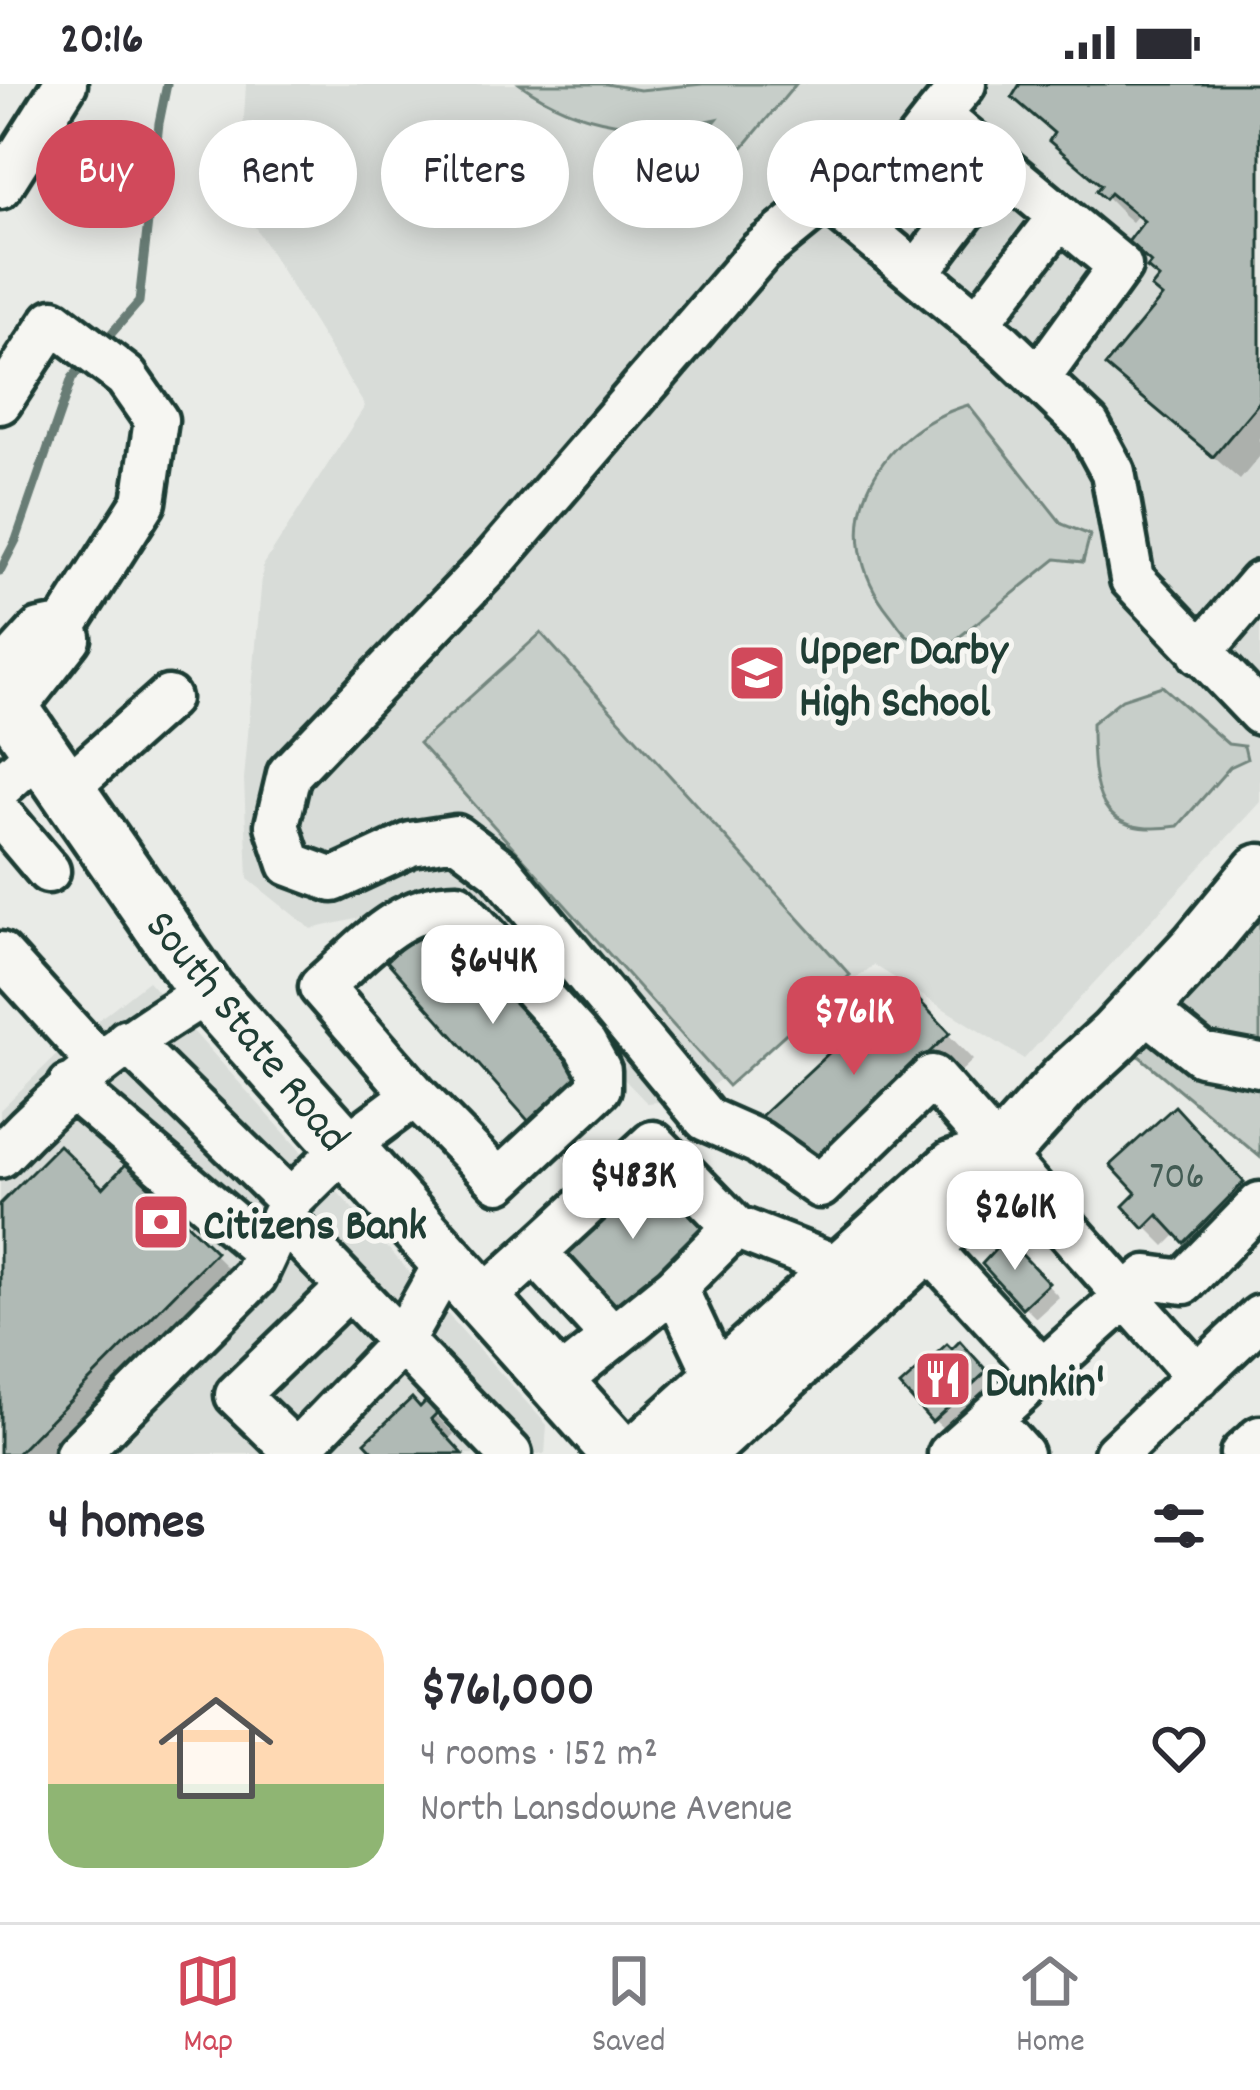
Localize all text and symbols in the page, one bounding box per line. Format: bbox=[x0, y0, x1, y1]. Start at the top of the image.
text: 20:16 bbox=[60, 10, 144, 74]
chip: Buy bbox=[36, 120, 175, 228]
chip: Rent bbox=[199, 120, 357, 228]
chip: Filters bbox=[381, 120, 569, 228]
chip: New bbox=[593, 120, 743, 228]
chip: Apartment bbox=[767, 120, 1026, 228]
place label: Upper Darby High School bbox=[799, 622, 1009, 738]
school or university icon: Upper Darby High School bbox=[726, 642, 788, 704]
street label: South State Road bbox=[127, 899, 362, 1168]
pin: $644K bbox=[409, 925, 577, 1027]
text: $644K bbox=[448, 936, 538, 991]
pin: $761K bbox=[770, 976, 938, 1078]
text: $761K bbox=[814, 987, 894, 1042]
pin: $483K bbox=[549, 1140, 717, 1242]
text: $483K bbox=[590, 1151, 676, 1206]
house number: 706 bbox=[1149, 1152, 1205, 1207]
pin: $261K bbox=[931, 1171, 1099, 1273]
text: $261K bbox=[974, 1182, 1056, 1237]
bank icon: Citizens Bank bbox=[130, 1191, 192, 1253]
place label: Citizens Bank bbox=[203, 1197, 427, 1261]
restaurant icon: Dunkin' bbox=[912, 1348, 974, 1410]
place label: Dunkin' bbox=[985, 1354, 1105, 1418]
text: 4 homes bbox=[48, 1490, 206, 1562]
icon: filters bbox=[1146, 1493, 1212, 1559]
text: $761,000 bbox=[420, 1657, 595, 1729]
icon: home bbox=[144, 1676, 288, 1820]
icon: heart bbox=[1146, 1715, 1212, 1781]
text: 4 rooms · 152 m² bbox=[420, 1729, 658, 1784]
text: North Lansdowne Avenue bbox=[420, 1784, 793, 1839]
tab: Map bbox=[175, 1948, 241, 2067]
tab: Saved bbox=[592, 1948, 666, 2067]
tab: Home bbox=[1016, 1948, 1085, 2067]

